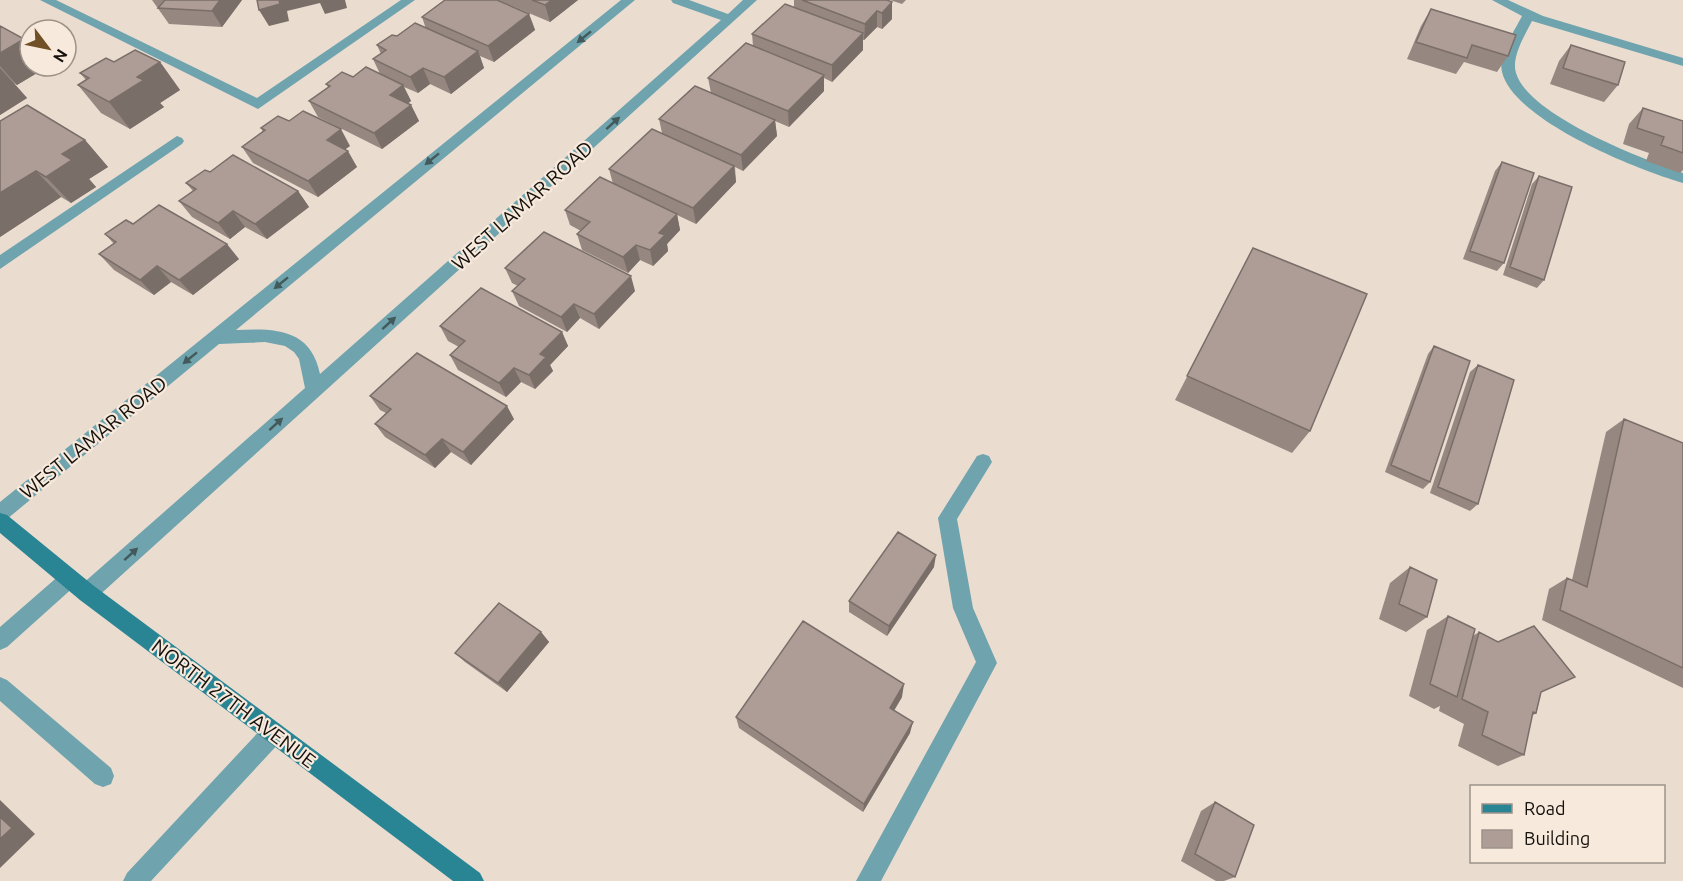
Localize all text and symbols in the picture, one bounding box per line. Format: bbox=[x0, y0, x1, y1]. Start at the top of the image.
north arrow bbox=[18, 18, 78, 78]
one-way arrow bbox=[576, 30, 592, 43]
text: N bbox=[50, 46, 72, 66]
one-way arrow bbox=[605, 117, 620, 130]
street label: WEST LAMAR ROAD bbox=[447, 136, 597, 274]
one-way arrow bbox=[424, 153, 440, 166]
one-way arrow bbox=[273, 276, 289, 289]
one-way arrow bbox=[381, 317, 396, 330]
one-way arrow bbox=[182, 351, 198, 364]
street label: WEST LAMAR ROAD bbox=[15, 371, 171, 503]
one-way arrow bbox=[268, 418, 283, 431]
one-way arrow bbox=[123, 547, 138, 561]
street label: NORTH 27TH AVENUE bbox=[148, 634, 320, 772]
legend bbox=[1470, 785, 1665, 863]
text: Road bbox=[1524, 798, 1566, 818]
text: Building bbox=[1524, 828, 1590, 848]

